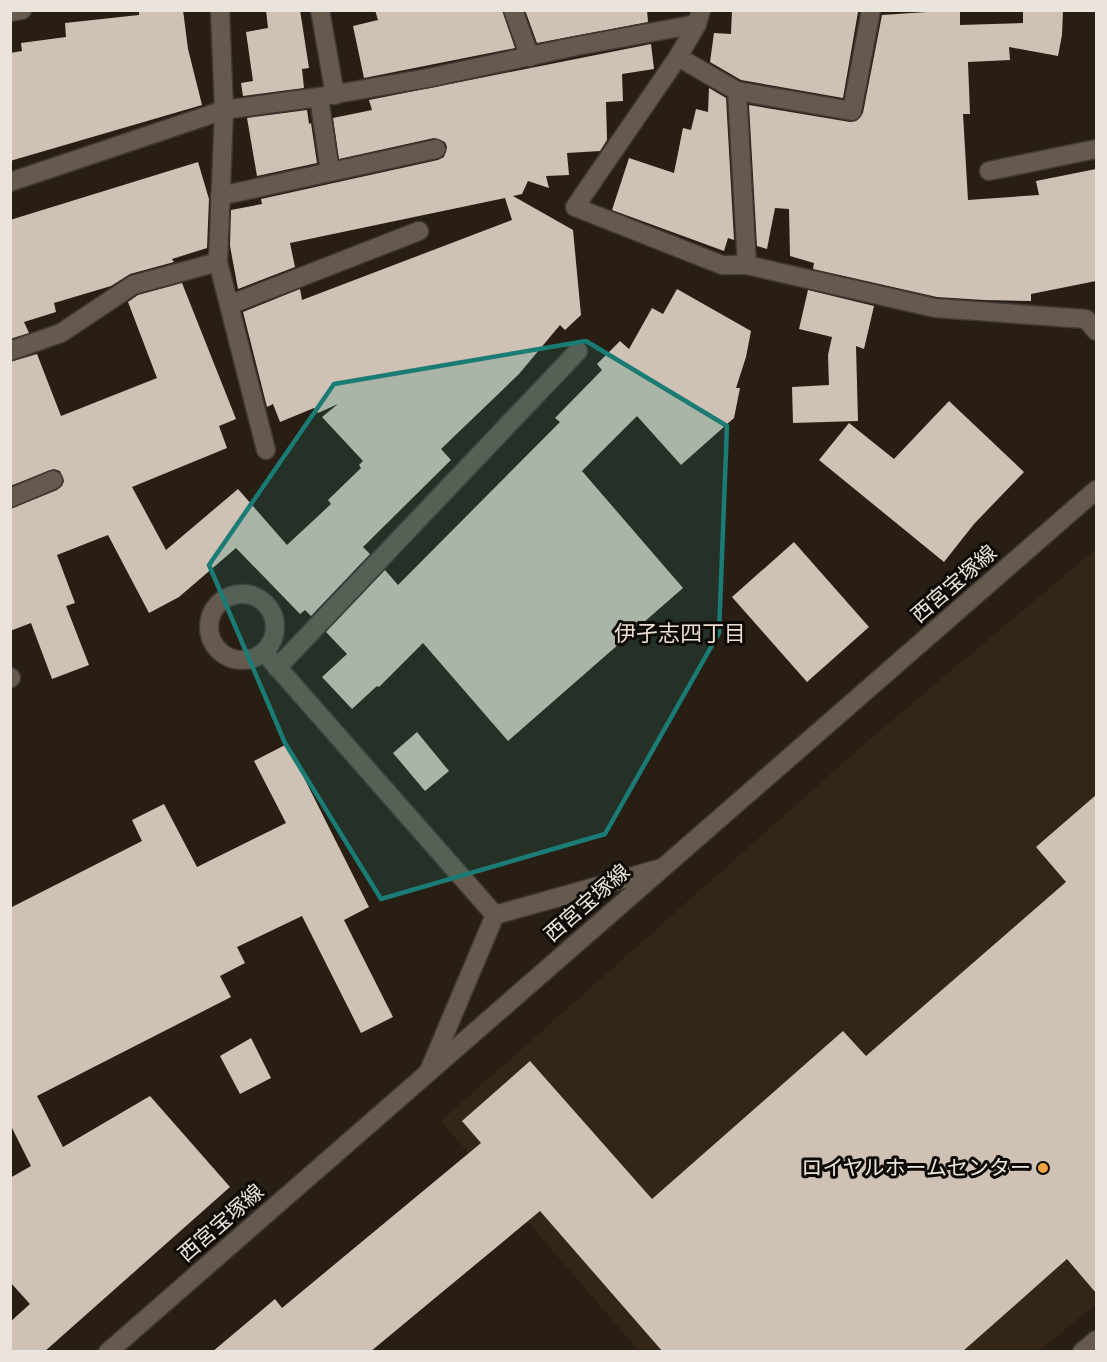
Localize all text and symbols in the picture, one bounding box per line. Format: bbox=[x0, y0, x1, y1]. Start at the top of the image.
street label: 西宮宝塚線 bbox=[905, 538, 1003, 629]
district label: 伊孑志四丁目 bbox=[614, 618, 746, 648]
street label: 西宮宝塚線 bbox=[538, 857, 636, 948]
place label: ロイヤルホームセンター bbox=[801, 1153, 1031, 1182]
marker: ロイヤルホームセンター bbox=[1036, 1161, 1050, 1175]
street label: 西宮宝塚線 bbox=[172, 1177, 270, 1268]

